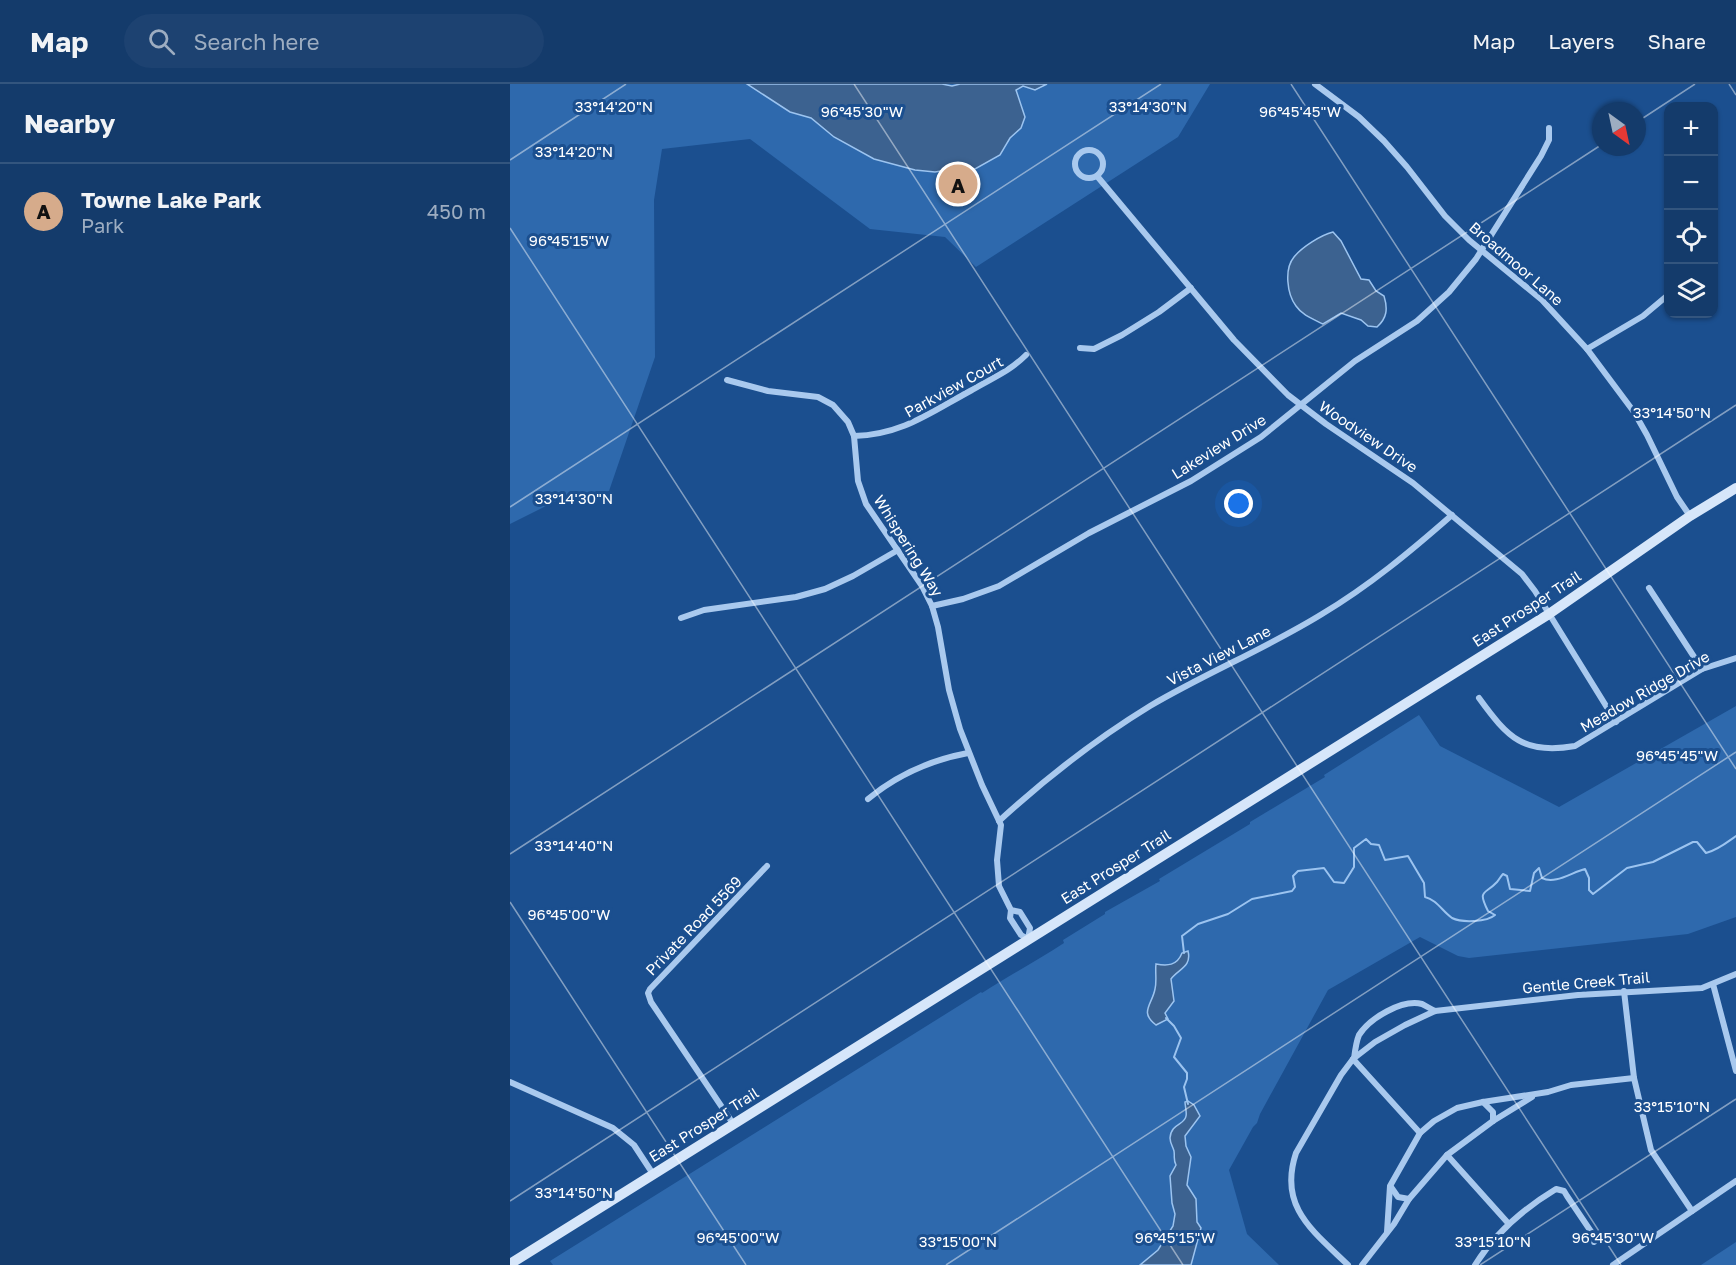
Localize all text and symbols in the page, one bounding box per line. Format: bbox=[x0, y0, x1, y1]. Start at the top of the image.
search box bbox=[124, 14, 544, 68]
text: Map bbox=[30, 25, 88, 58]
icon: search bbox=[145, 25, 178, 58]
text: Search here bbox=[193, 28, 319, 55]
text: Map bbox=[1472, 28, 1515, 54]
text: Layers bbox=[1548, 28, 1615, 54]
text: Share bbox=[1648, 28, 1706, 54]
text: 33°14'20"N bbox=[575, 97, 653, 115]
text: 33°14'30"N bbox=[1109, 97, 1187, 115]
text: 96°45'30"W bbox=[821, 102, 903, 120]
text: 96°45'45"W bbox=[1259, 102, 1341, 120]
north arrow bbox=[1592, 102, 1646, 156]
map controls bbox=[1664, 102, 1718, 318]
button: + bbox=[1664, 102, 1718, 156]
text: Nearby bbox=[24, 108, 115, 139]
text: 33°14'20"N bbox=[535, 142, 613, 160]
button: − bbox=[1664, 156, 1718, 210]
pin: A bbox=[938, 162, 978, 206]
text: Towne Lake Park bbox=[81, 186, 262, 213]
text: A bbox=[36, 199, 51, 223]
text: 450 m bbox=[427, 199, 486, 223]
button: locate bbox=[1664, 210, 1718, 264]
text: Park bbox=[81, 213, 124, 237]
street label: Broadmoor Lane bbox=[1466, 218, 1567, 309]
text: 96°45'15"W bbox=[529, 231, 609, 249]
button: layers bbox=[1664, 264, 1718, 318]
street label: Parkview Court bbox=[901, 352, 1006, 421]
street label: Woodview Drive bbox=[1316, 397, 1422, 476]
text: 33°14'50"N bbox=[1633, 403, 1711, 421]
street label: Lakeview Drive bbox=[1168, 410, 1269, 482]
text: 33°14'30"N bbox=[535, 489, 613, 507]
your location bbox=[1224, 489, 1253, 518]
street label: Whispering Way bbox=[870, 492, 948, 600]
street label: East Prosper Trail bbox=[1469, 566, 1584, 650]
street label: Vista View Lane bbox=[1164, 621, 1274, 689]
street label: Meadow Ridge Drive bbox=[1577, 647, 1713, 736]
text: 96°45'45"W bbox=[1636, 746, 1718, 764]
street label: East Prosper Trail bbox=[1057, 825, 1174, 907]
text: 33°14'40"N bbox=[535, 836, 613, 854]
street label: Private Road 5569 bbox=[641, 872, 745, 978]
text: 96°45'00"W bbox=[528, 905, 610, 923]
street label: Gentle Creek Trail bbox=[1521, 967, 1651, 997]
street label: East Prosper Trail bbox=[645, 1083, 762, 1165]
text: 33°15'10"N bbox=[1634, 1097, 1710, 1115]
text: 33°14'50"N bbox=[535, 1183, 613, 1201]
text: 96°45'00"W bbox=[697, 1228, 779, 1246]
text: 96°45'15"W bbox=[1135, 1228, 1215, 1246]
text: 96°45'30"W bbox=[1572, 1228, 1654, 1246]
text: 33°15'00"N bbox=[919, 1232, 997, 1250]
text: 33°15'10"N bbox=[1455, 1232, 1531, 1250]

